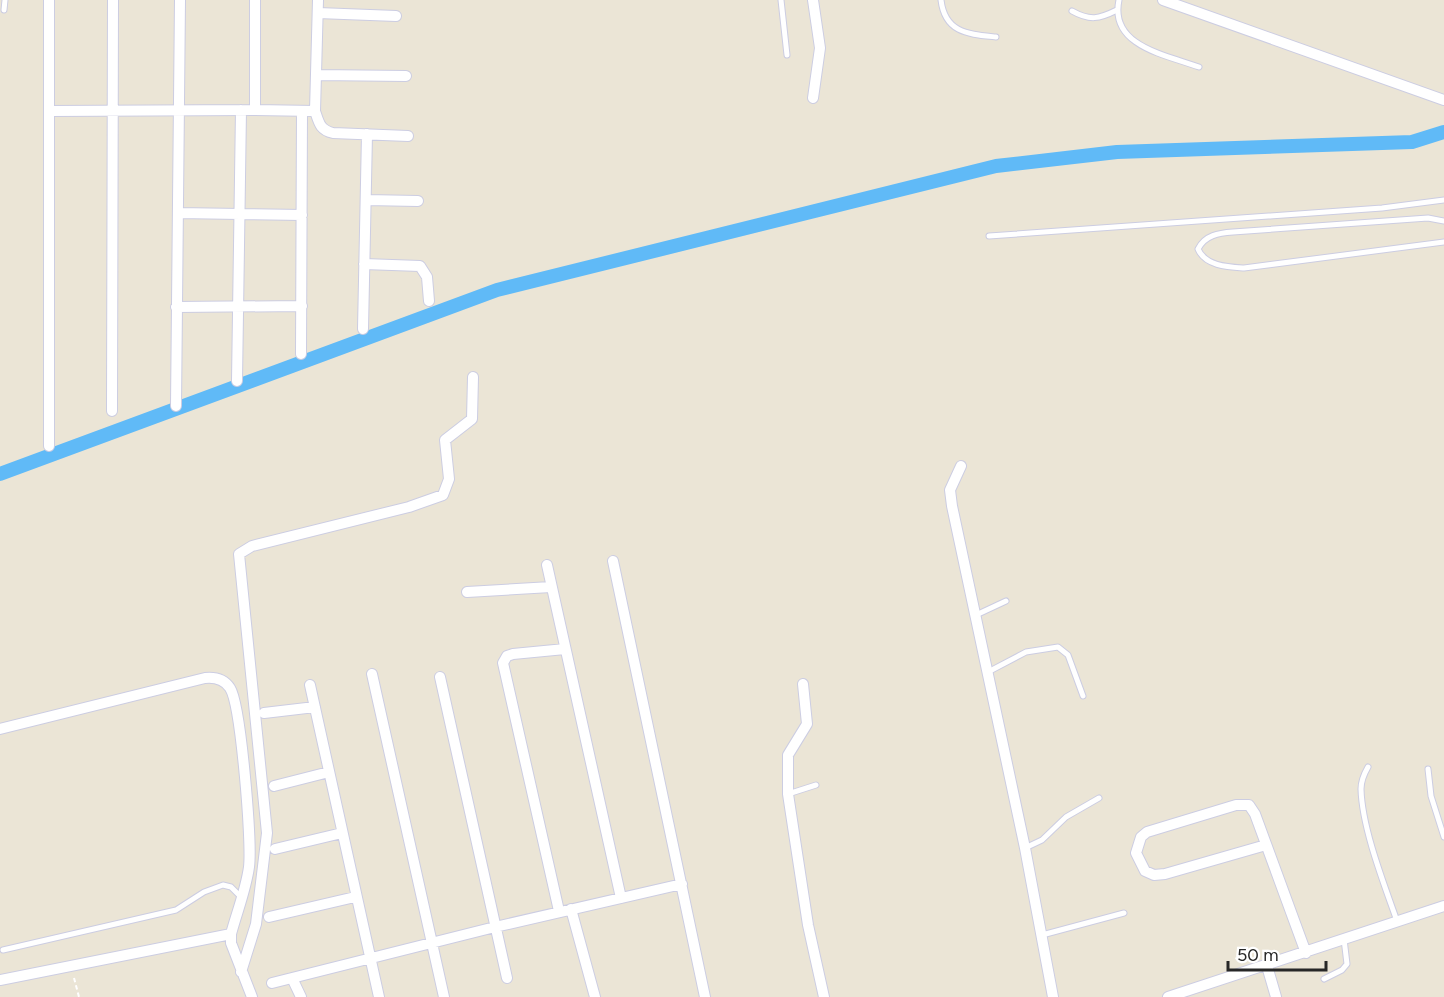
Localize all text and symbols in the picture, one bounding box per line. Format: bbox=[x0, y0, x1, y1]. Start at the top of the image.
scale bar bbox=[1228, 934, 1326, 972]
text: 50 m bbox=[1237, 944, 1279, 966]

